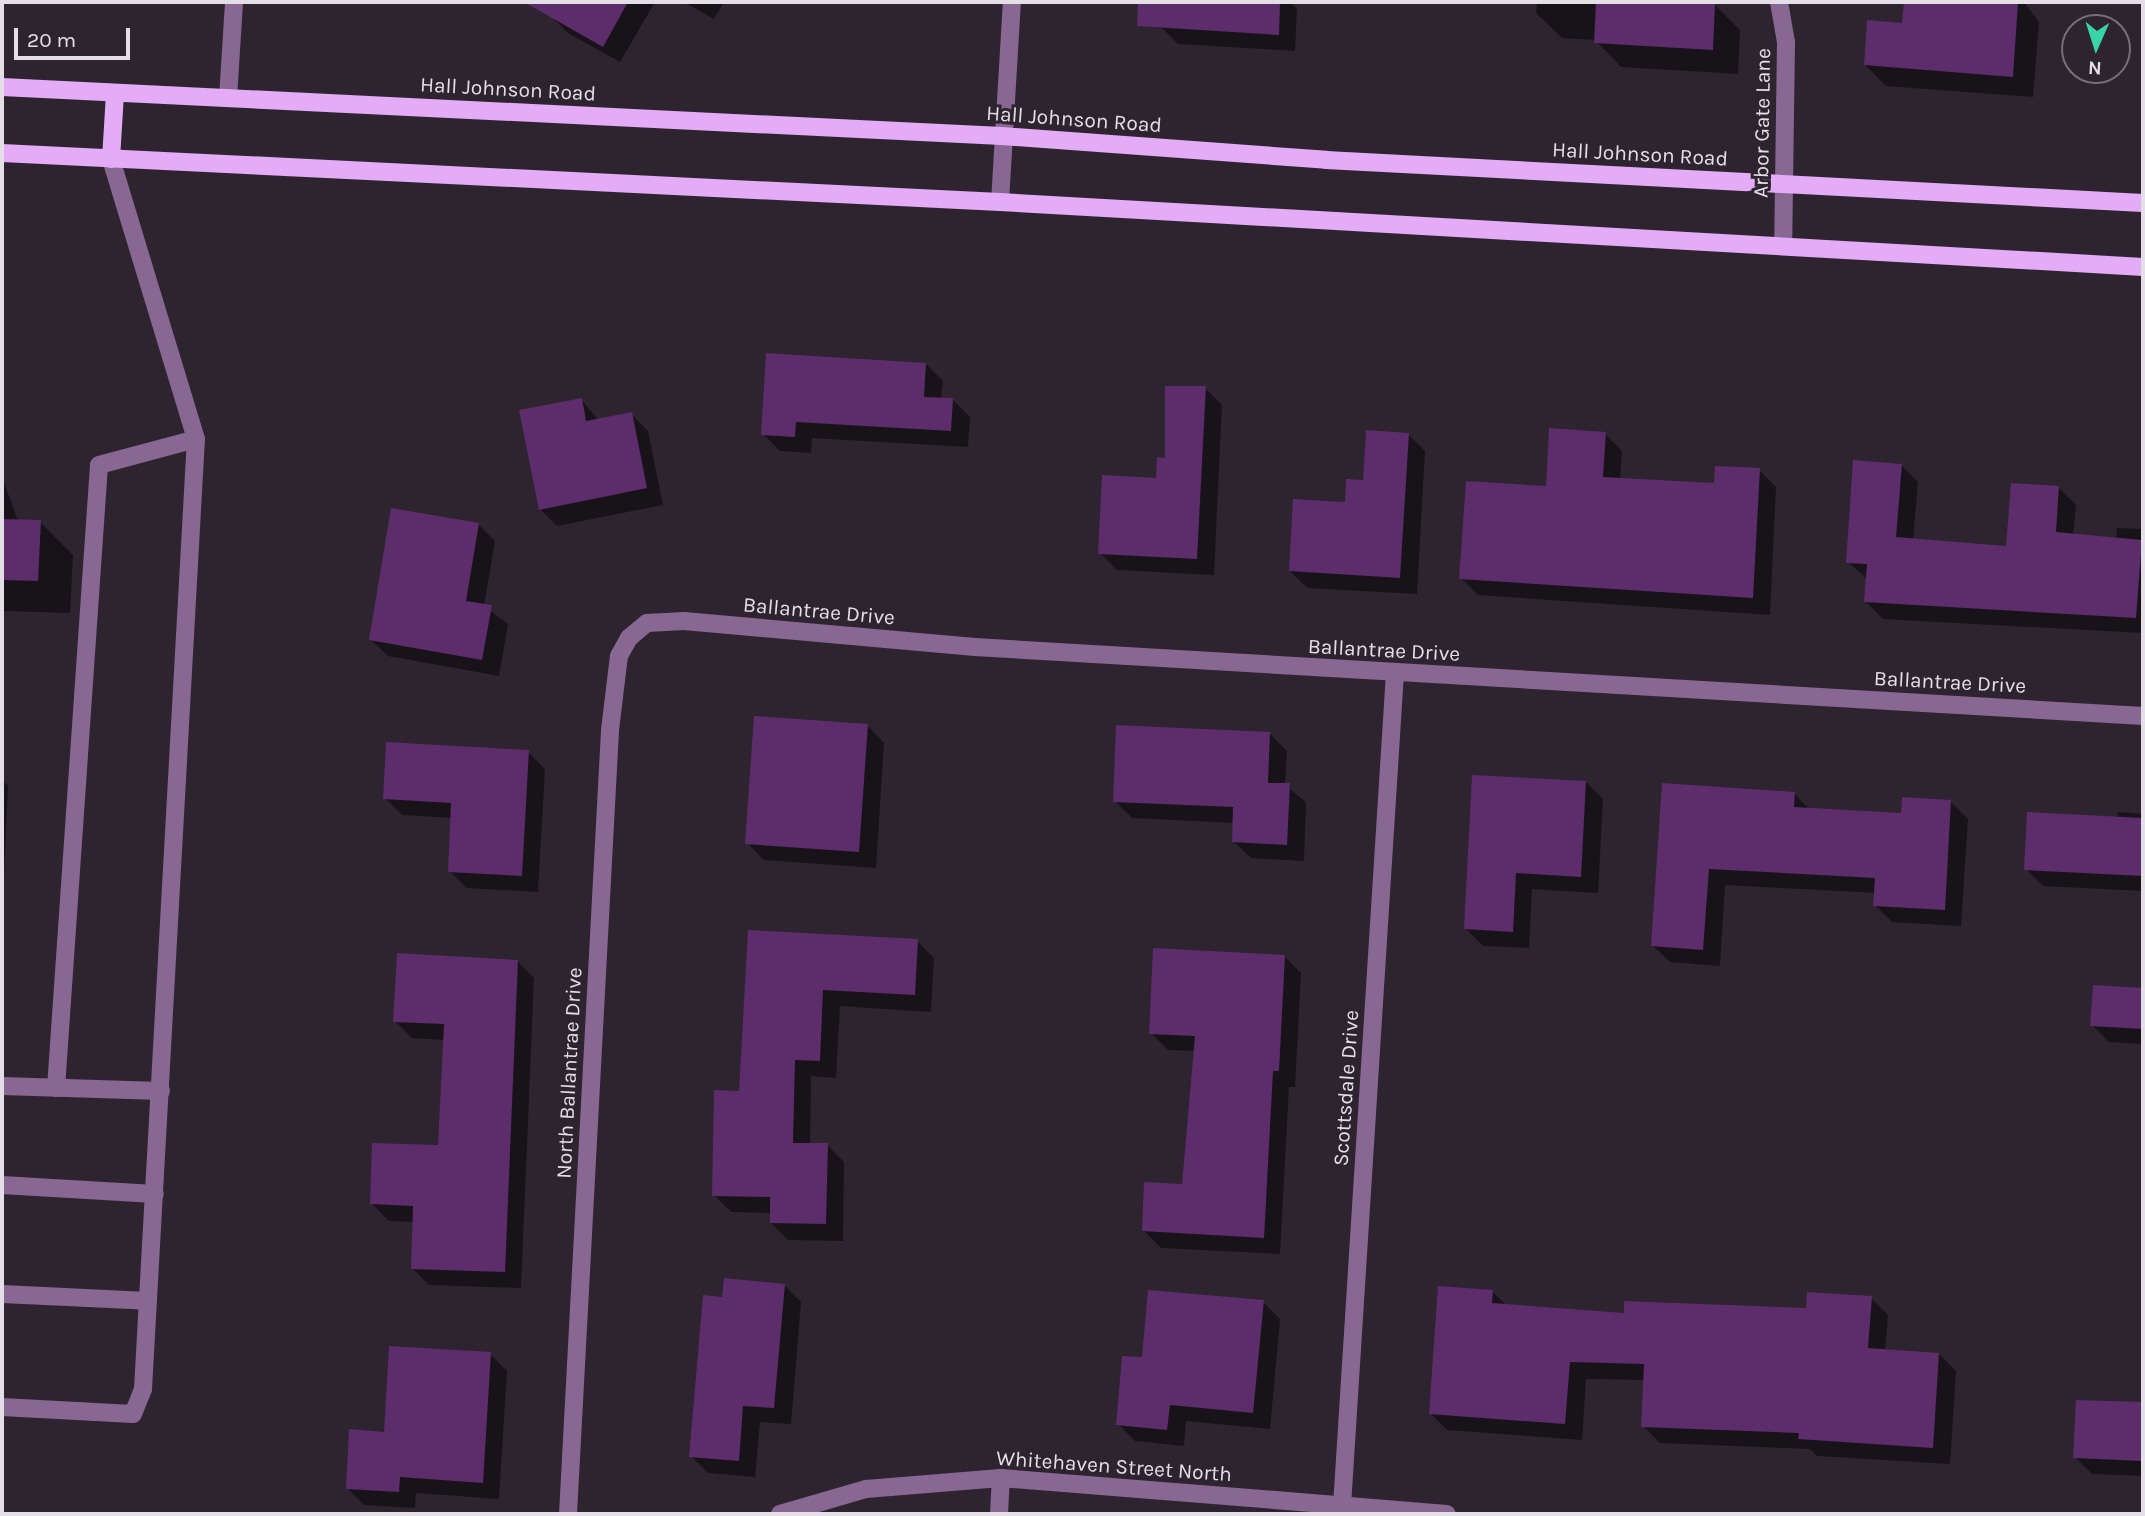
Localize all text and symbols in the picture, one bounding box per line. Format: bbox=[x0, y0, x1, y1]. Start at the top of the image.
scale bar bbox=[18, 14, 133, 58]
north arrow bbox=[2061, 14, 2131, 84]
text: 20 m bbox=[27, 28, 76, 52]
street label: Arbor Gate Lane bbox=[1748, 48, 1776, 198]
text: N bbox=[2088, 57, 2102, 79]
street label: Hall Johnson Road bbox=[419, 72, 597, 106]
street label: Hall Johnson Road bbox=[985, 100, 1163, 138]
street label: Hall Johnson Road bbox=[1551, 137, 1729, 171]
street label: Ballantrae Drive bbox=[742, 592, 896, 630]
street label: Ballantrae Drive bbox=[1307, 633, 1461, 667]
street label: Ballantrae Drive bbox=[1873, 665, 2027, 699]
street label: North Ballantrae Drive bbox=[551, 967, 587, 1179]
street label: Scottsdale Drive bbox=[1328, 1009, 1364, 1167]
street label: Whitehaven Street North bbox=[995, 1445, 1233, 1487]

